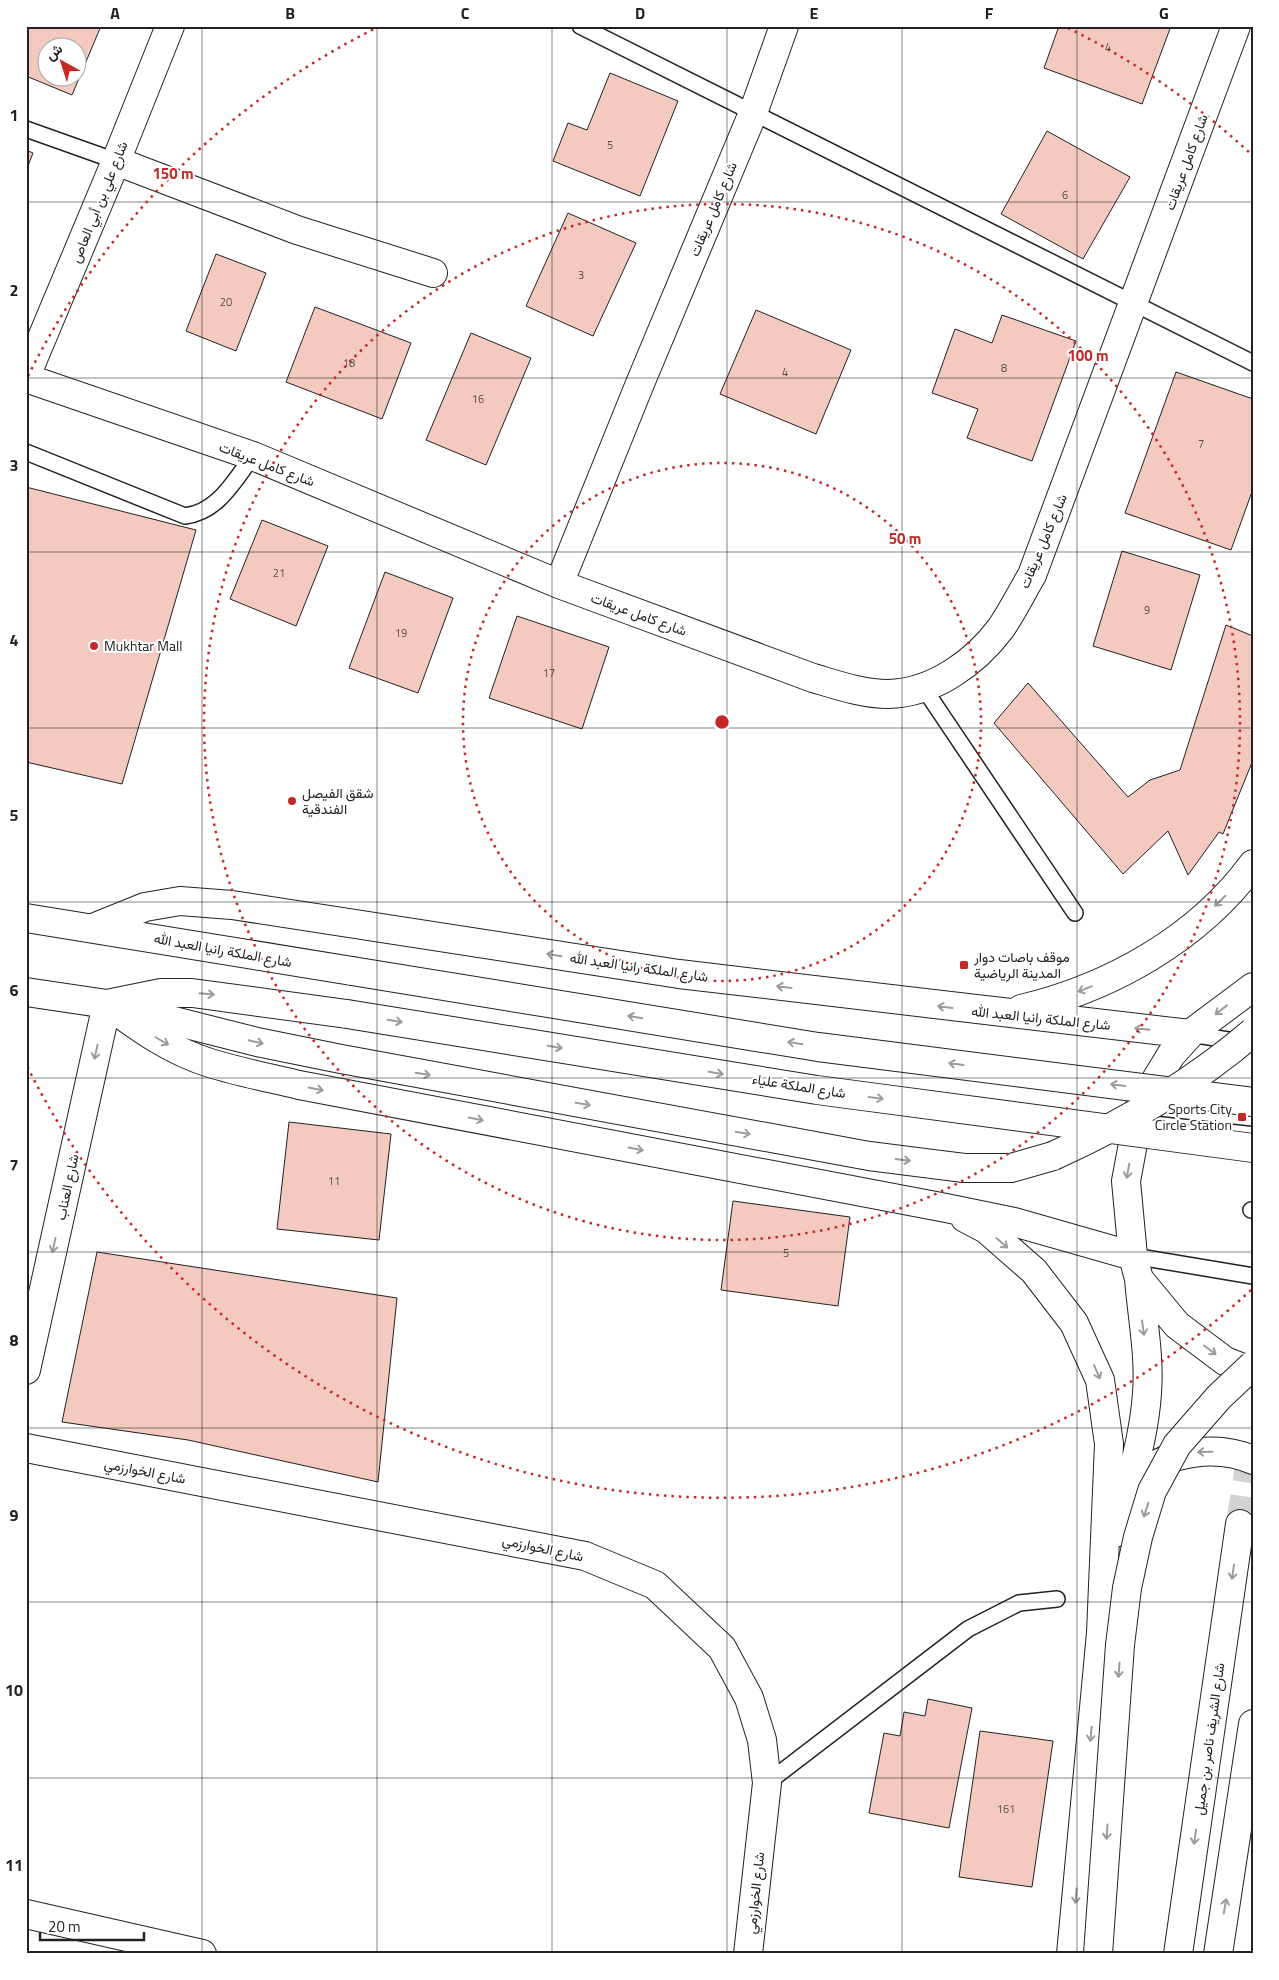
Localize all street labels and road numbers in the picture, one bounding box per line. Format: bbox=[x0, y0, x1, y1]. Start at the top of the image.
street label: شارع كامل عريقات bbox=[1158, 111, 1214, 213]
street label: شارع علي بن أبي العاص bbox=[65, 138, 134, 267]
street label: شارع كامل عريقات bbox=[683, 158, 743, 260]
street label: شارع كامل عريقات bbox=[216, 436, 318, 492]
street label: شارع كامل عريقات bbox=[1013, 490, 1073, 592]
street label: شارع كامل عريقات bbox=[588, 586, 690, 642]
street label: شارع الملكة رانيا العبد الله bbox=[152, 927, 294, 973]
street label: شارع الملكة رانيا العبد الله bbox=[568, 946, 710, 988]
street label: شارع الملكة رانيا العبد الله bbox=[970, 1000, 1112, 1036]
street label: شارع الملكة علياء bbox=[751, 1068, 847, 1104]
street label: شارع العناب bbox=[49, 1152, 85, 1222]
street label: شارع الخوارزمي bbox=[102, 1452, 188, 1491]
street label: شارع الخوارزمي bbox=[500, 1529, 586, 1568]
street label: شارع الشريف ناصر بن جميل bbox=[1187, 1661, 1231, 1817]
street label: شارع الخوارزمي bbox=[740, 1851, 771, 1935]

